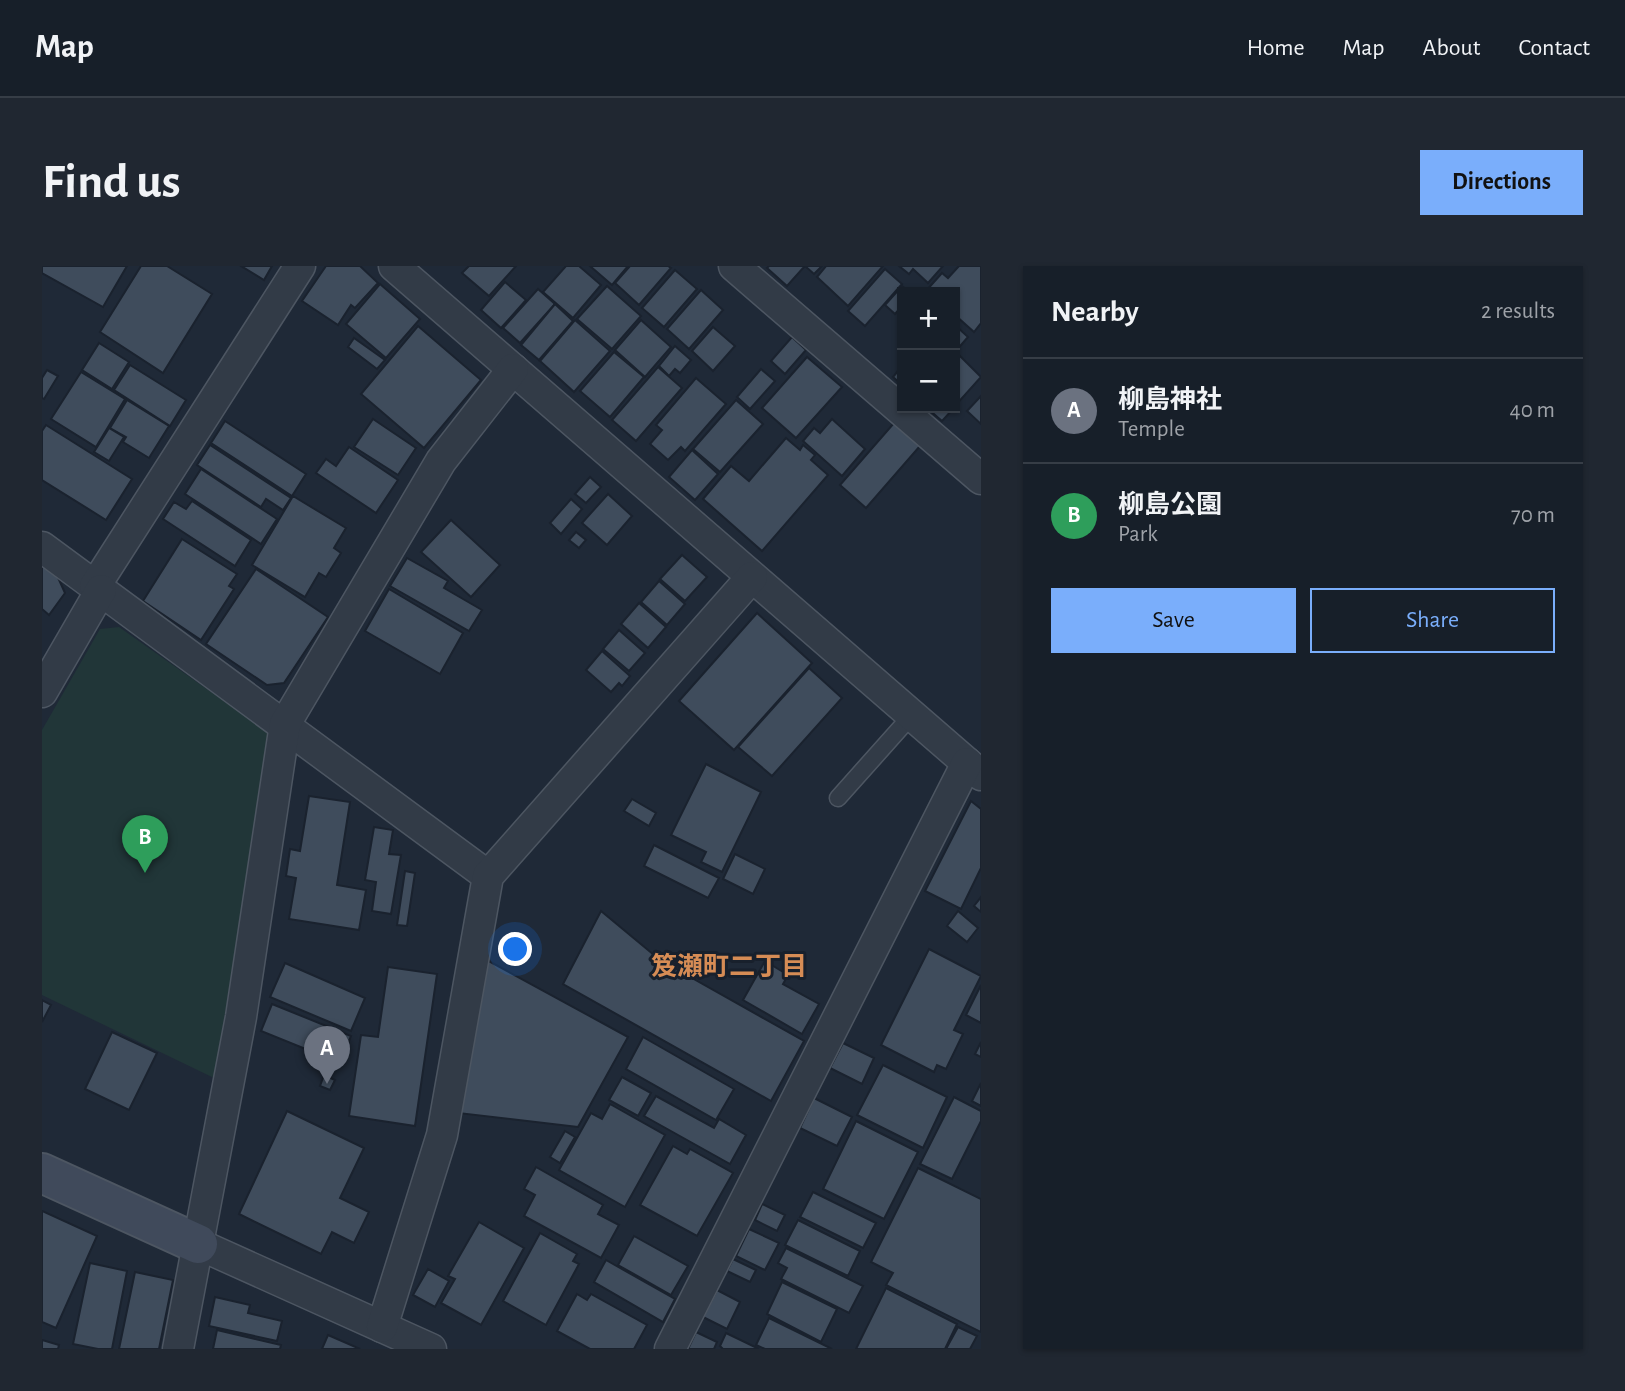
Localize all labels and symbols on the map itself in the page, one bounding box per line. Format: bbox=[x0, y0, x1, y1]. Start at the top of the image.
pin: B bbox=[122, 815, 168, 873]
your location bbox=[498, 932, 532, 966]
district label: 笈瀬町二丁目 bbox=[651, 952, 807, 980]
pin: A bbox=[304, 1026, 350, 1084]

